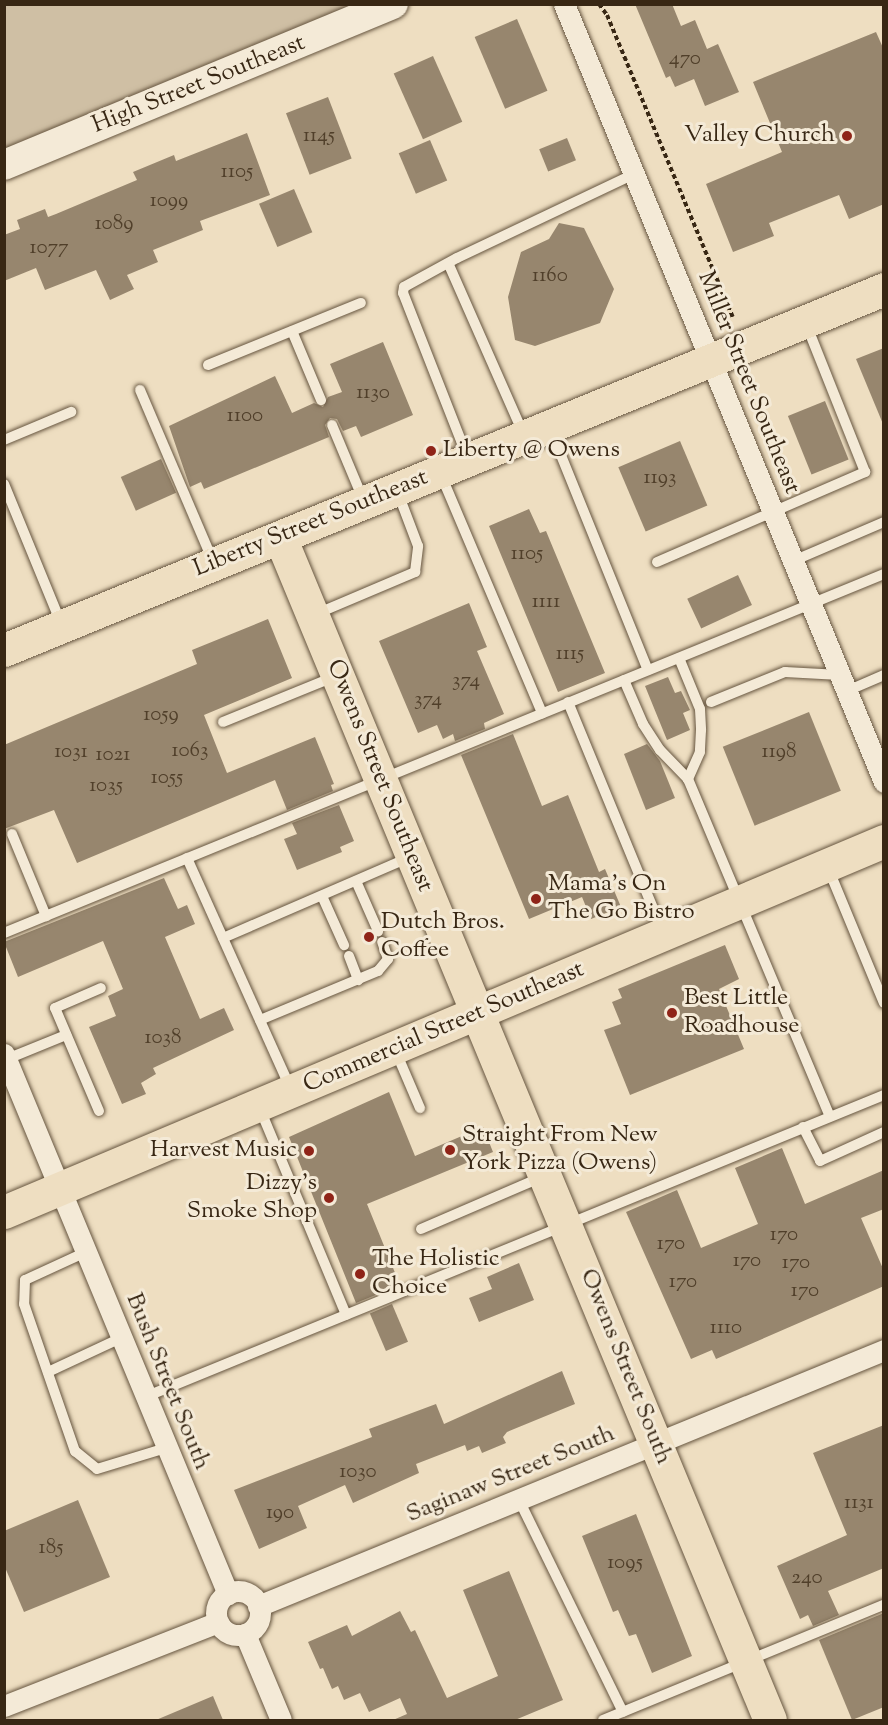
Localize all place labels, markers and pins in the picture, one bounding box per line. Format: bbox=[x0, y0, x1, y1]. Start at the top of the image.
place label: Valley Church bbox=[684, 122, 835, 150]
marker: Valley Church bbox=[840, 129, 854, 143]
place label: Liberty @ Owens bbox=[443, 437, 620, 465]
marker: Liberty @ Owens bbox=[424, 444, 438, 458]
place label: Mama's On The Go Bistro bbox=[548, 871, 695, 927]
marker: Mama's On The Go Bistro bbox=[529, 892, 543, 906]
place label: Dutch Bros. Coffee bbox=[381, 909, 505, 965]
marker: Dutch Bros. Coffee bbox=[362, 930, 376, 944]
place label: Best Little Roadhouse bbox=[684, 985, 799, 1041]
marker: Best Little Roadhouse bbox=[665, 1006, 679, 1020]
place label: Straight From New York Pizza (Owens) bbox=[462, 1122, 658, 1178]
place label: Harvest Music bbox=[150, 1137, 297, 1165]
marker: Straight From New York Pizza (Owens) bbox=[443, 1143, 457, 1157]
marker: Harvest Music bbox=[302, 1144, 316, 1158]
place label: Dizzy's Smoke Shop bbox=[187, 1170, 317, 1226]
marker: Dizzy's Smoke Shop bbox=[322, 1191, 336, 1205]
place label: The Holistic Choice bbox=[372, 1246, 500, 1302]
marker: The Holistic Choice bbox=[353, 1267, 367, 1281]

